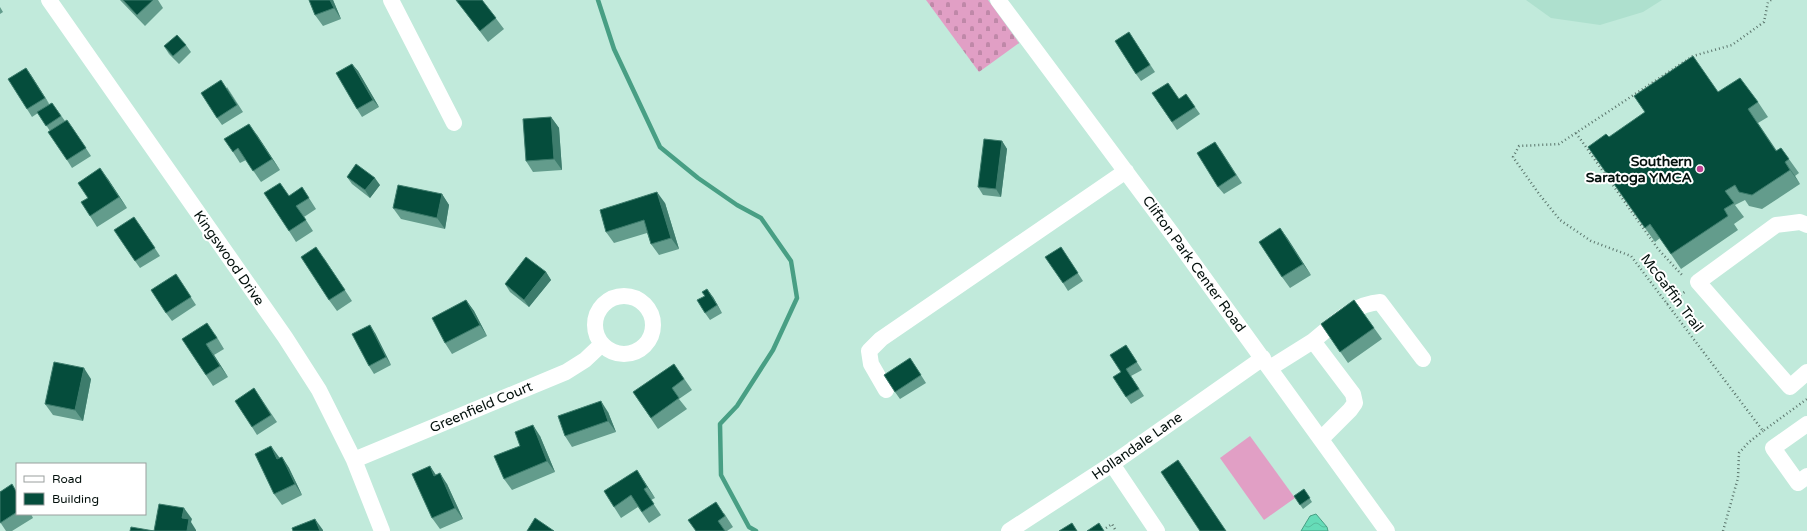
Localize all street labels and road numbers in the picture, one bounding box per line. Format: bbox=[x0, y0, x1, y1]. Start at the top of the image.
street label: Clifton Park Center Road bbox=[1139, 192, 1249, 336]
street label: Kingswood Drive bbox=[190, 207, 268, 309]
street label: McGaffin Trail bbox=[1637, 251, 1707, 335]
street label: Greenfield Court bbox=[427, 377, 536, 436]
street label: Hollandale Lane bbox=[1089, 408, 1186, 483]

